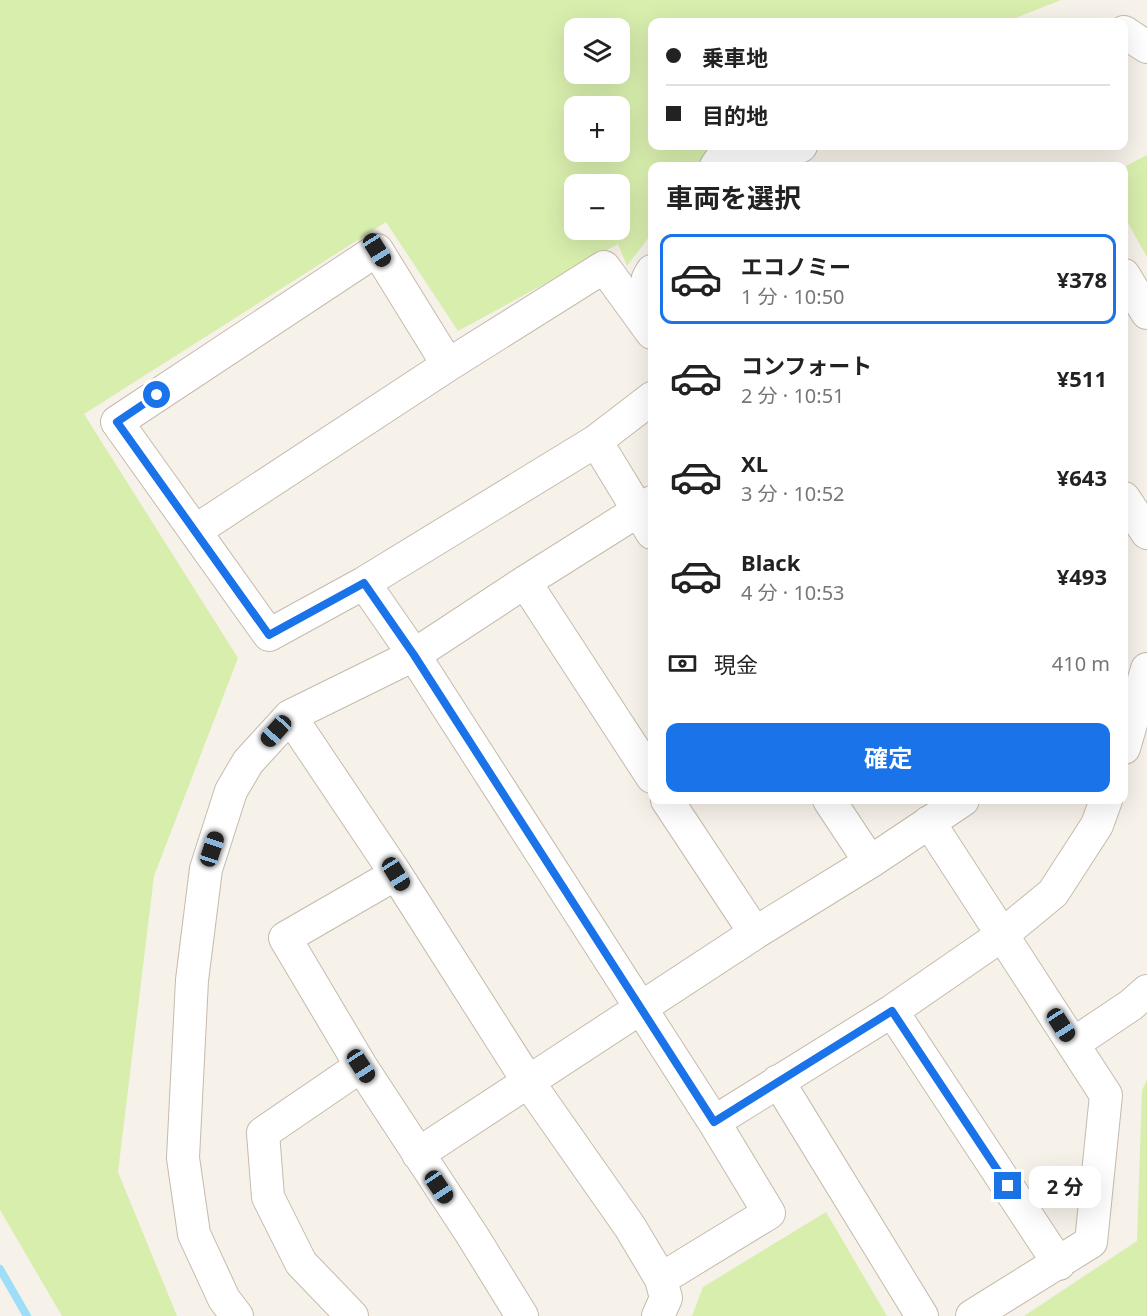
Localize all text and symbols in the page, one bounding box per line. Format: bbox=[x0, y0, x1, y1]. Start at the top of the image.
map controls bbox=[564, 18, 630, 240]
button: layers bbox=[564, 18, 630, 84]
text: 乗車地 bbox=[702, 42, 768, 72]
button: + bbox=[564, 96, 630, 162]
text: 目的地 bbox=[702, 100, 768, 130]
button: − bbox=[564, 174, 630, 240]
text: 車両を選択 bbox=[666, 179, 801, 216]
car bbox=[360, 230, 394, 270]
text: エコノミー bbox=[741, 251, 851, 281]
icon: car bbox=[669, 252, 723, 306]
text: ¥378 bbox=[1057, 264, 1107, 294]
text: 1 分 · 10:50 bbox=[741, 283, 845, 310]
text: コンフォート bbox=[741, 350, 872, 380]
icon: car bbox=[669, 351, 723, 405]
text: ¥511 bbox=[1057, 363, 1107, 393]
route start bbox=[143, 381, 170, 408]
text: 2 分 · 10:51 bbox=[741, 382, 845, 409]
text: XL bbox=[741, 448, 768, 478]
icon: car bbox=[669, 450, 723, 504]
text: ¥643 bbox=[1057, 462, 1107, 492]
text: 3 分 · 10:52 bbox=[741, 480, 845, 507]
text: Black bbox=[741, 547, 800, 577]
icon: car bbox=[669, 549, 723, 603]
text: ¥493 bbox=[1057, 561, 1107, 591]
text: 4 分 · 10:53 bbox=[741, 579, 845, 606]
icon: cash bbox=[666, 647, 699, 680]
text: 現金 bbox=[714, 649, 758, 679]
text: 410 m bbox=[1052, 650, 1110, 677]
car bbox=[257, 712, 295, 750]
button: 確定 bbox=[666, 723, 1110, 792]
car bbox=[198, 829, 226, 869]
car bbox=[379, 854, 413, 894]
car bbox=[1044, 1005, 1078, 1045]
car bbox=[344, 1046, 378, 1086]
callout: 2 分 bbox=[1029, 1165, 1101, 1207]
car bbox=[421, 1167, 457, 1207]
route end bbox=[994, 1172, 1021, 1199]
text: 2 分 bbox=[1047, 1173, 1083, 1200]

